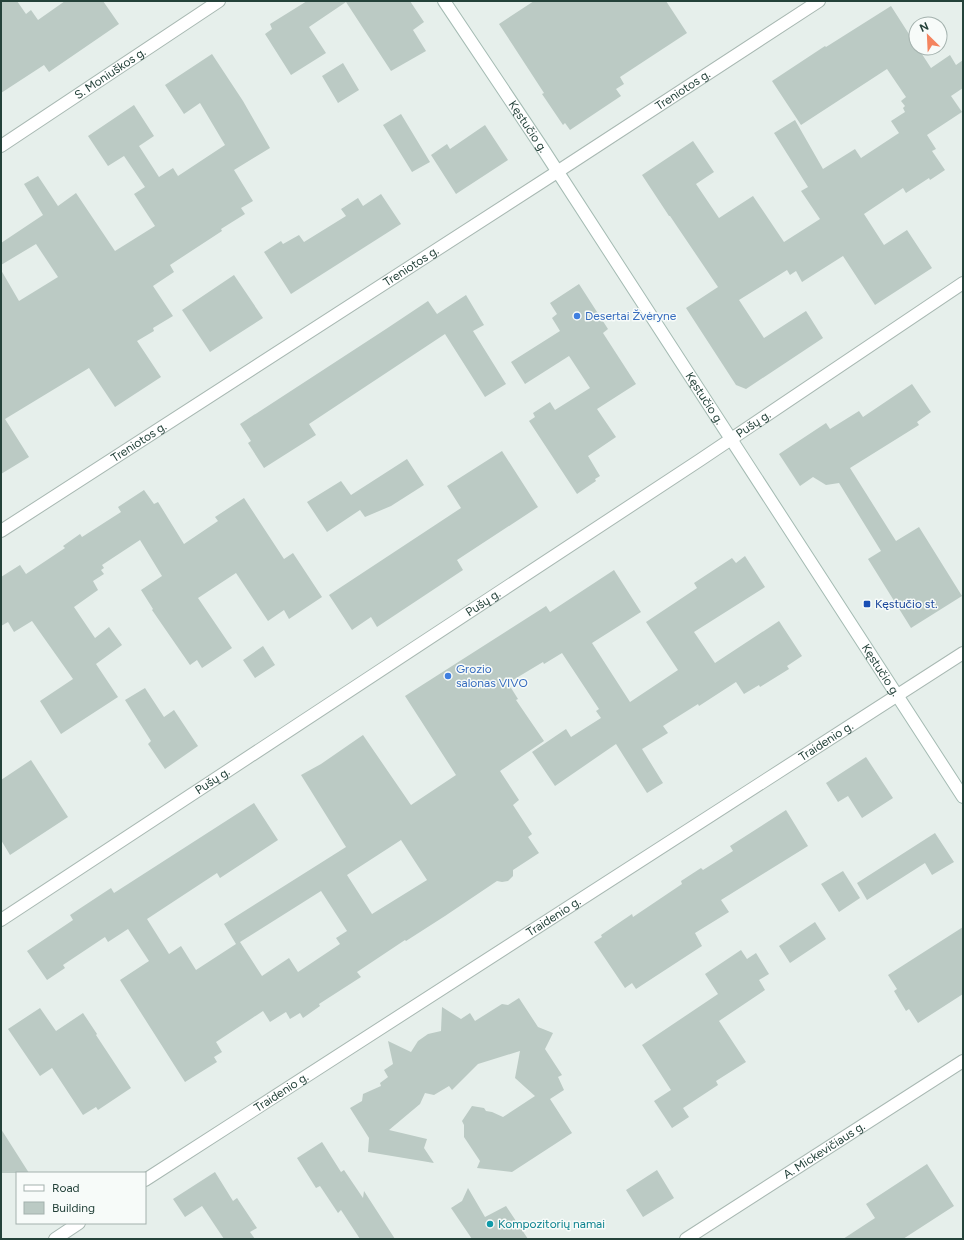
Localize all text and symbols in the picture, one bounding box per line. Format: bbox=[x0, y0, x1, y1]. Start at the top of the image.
north arrow bbox=[908, 16, 948, 56]
text: N bbox=[918, 20, 931, 35]
street label: S. Moniuškos g. bbox=[72, 45, 148, 102]
street label: Treniotos g. bbox=[653, 67, 713, 113]
street label: Kęstučio g. bbox=[506, 98, 550, 155]
street label: Treniotos g. bbox=[381, 243, 441, 289]
place label: Desertai Žvėryne bbox=[585, 309, 677, 323]
marker: Desertai Žvėryne bbox=[572, 311, 582, 321]
street label: Kęstučio g. bbox=[682, 369, 727, 427]
street label: Pušų g. bbox=[733, 408, 773, 441]
street label: Treniotos g. bbox=[109, 419, 169, 465]
street label: Pušų g. bbox=[463, 586, 503, 619]
place label: Kęstučio st. bbox=[875, 597, 937, 611]
marker: Kęstučio st. bbox=[862, 599, 872, 609]
street label: Kęstučio g. bbox=[859, 641, 903, 699]
place label: Grozio salonas VIVO bbox=[456, 662, 528, 690]
marker: Grozio salonas VIVO bbox=[443, 671, 453, 681]
street label: Traidenio g. bbox=[796, 719, 856, 764]
street label: Pušų g. bbox=[192, 764, 232, 797]
street label: Traidenio g. bbox=[524, 894, 583, 939]
street label: Traidenio g. bbox=[251, 1070, 311, 1115]
street label: A. Mickevičiaus g. bbox=[780, 1119, 867, 1182]
legend bbox=[16, 1172, 146, 1224]
text: Road bbox=[52, 1181, 80, 1195]
text: Building bbox=[52, 1201, 95, 1215]
place label: Kompozitorių namai bbox=[498, 1217, 605, 1231]
marker: Kompozitorių namai bbox=[485, 1219, 495, 1229]

